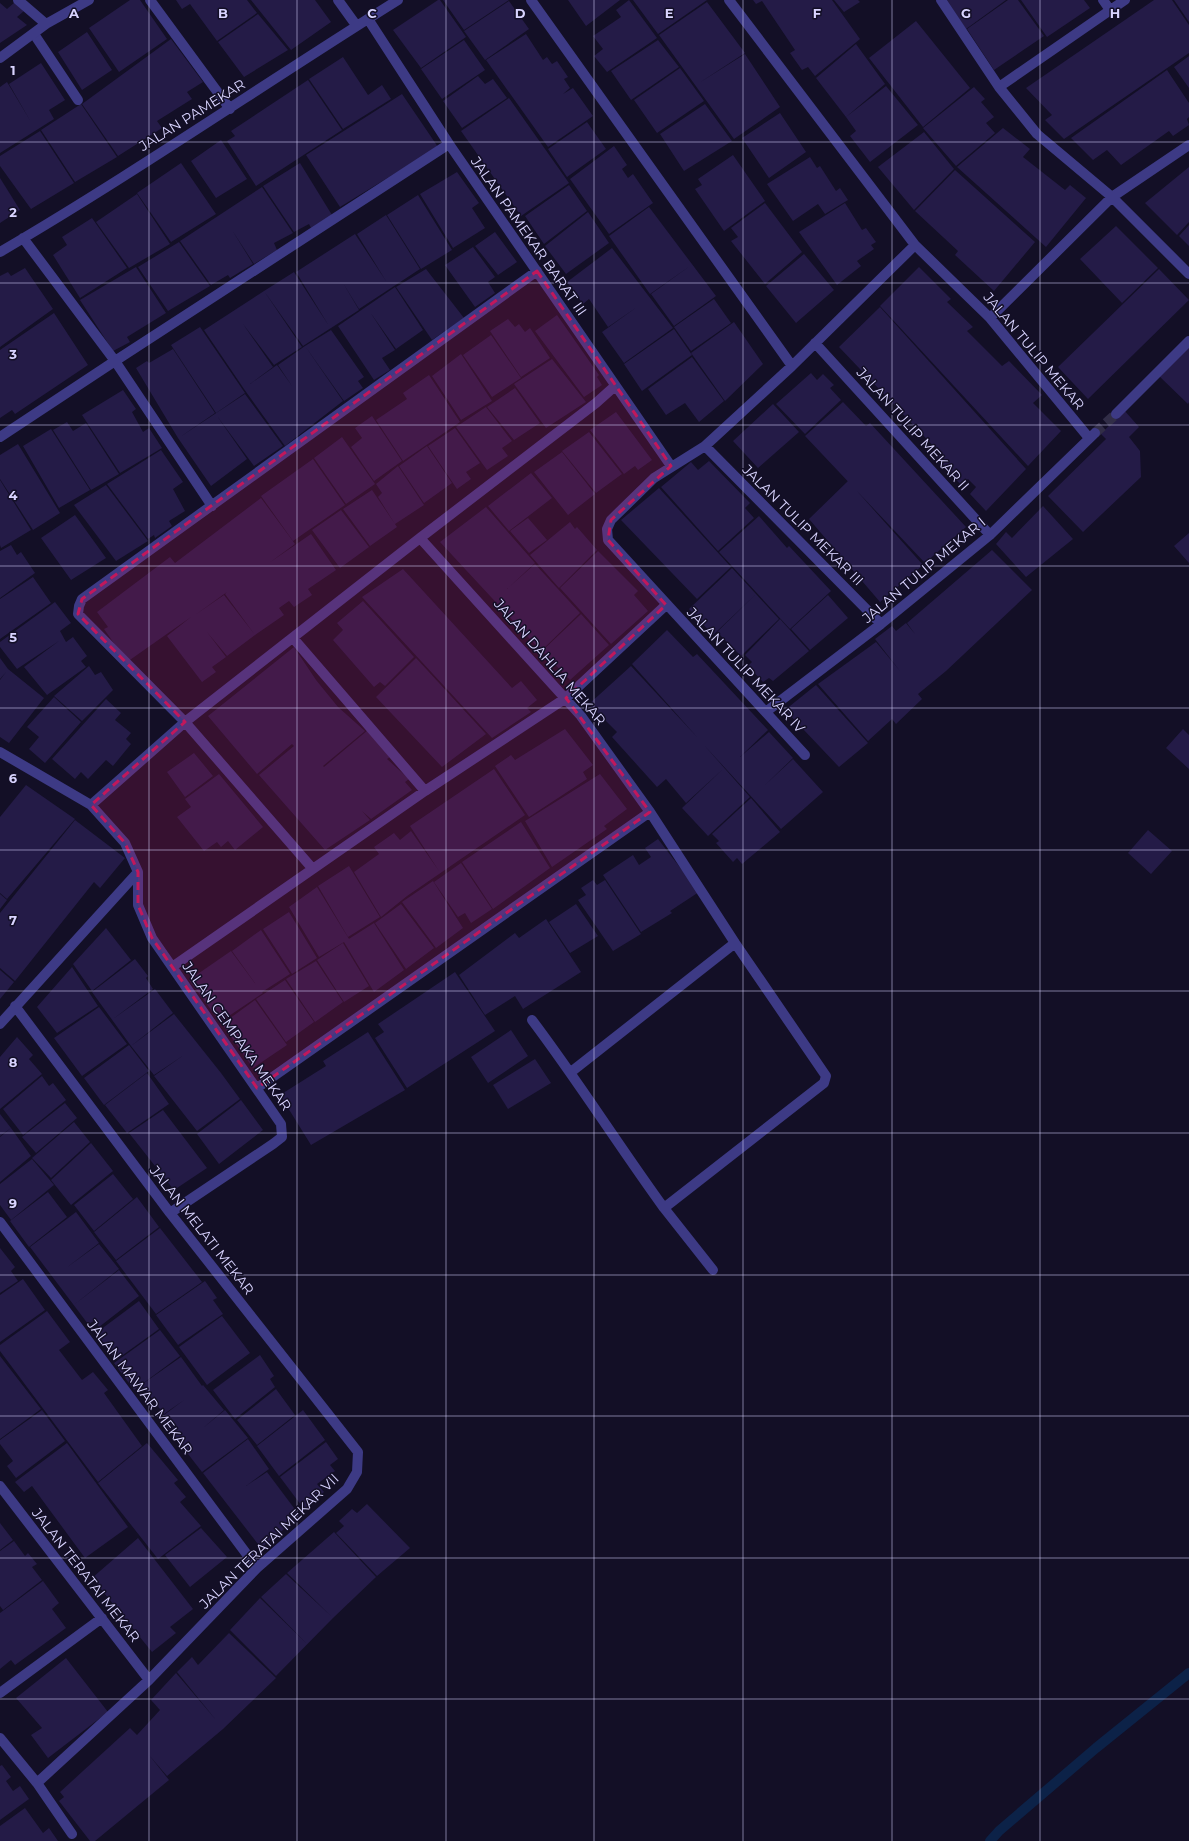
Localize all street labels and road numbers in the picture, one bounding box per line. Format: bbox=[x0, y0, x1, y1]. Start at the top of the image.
street label: JALAN PAMEKAR bbox=[135, 75, 249, 156]
street label: JALAN PAMEKAR BARAT III bbox=[466, 152, 591, 319]
street label: JALAN TULIP MEKAR bbox=[979, 288, 1088, 413]
street label: JALAN TULIP MEKAR II bbox=[852, 363, 973, 494]
street label: JALAN TULIP MEKAR III bbox=[738, 460, 867, 589]
street label: JALAN TULIP MEKAR I bbox=[858, 513, 989, 628]
street label: JALAN DAHLIA MEKAR bbox=[490, 594, 610, 729]
street label: JALAN TULIP MEKAR IV bbox=[682, 603, 809, 737]
street label: JALAN CEMPAKA MEKAR bbox=[178, 957, 295, 1114]
street label: JALAN MELATI MEKAR bbox=[145, 1161, 258, 1298]
street label: JALAN MAWAR MEKAR bbox=[83, 1315, 197, 1458]
street label: JALAN TERATAI MEKAR VII bbox=[195, 1470, 342, 1613]
street label: JALAN TERATAI MEKAR bbox=[27, 1504, 144, 1646]

